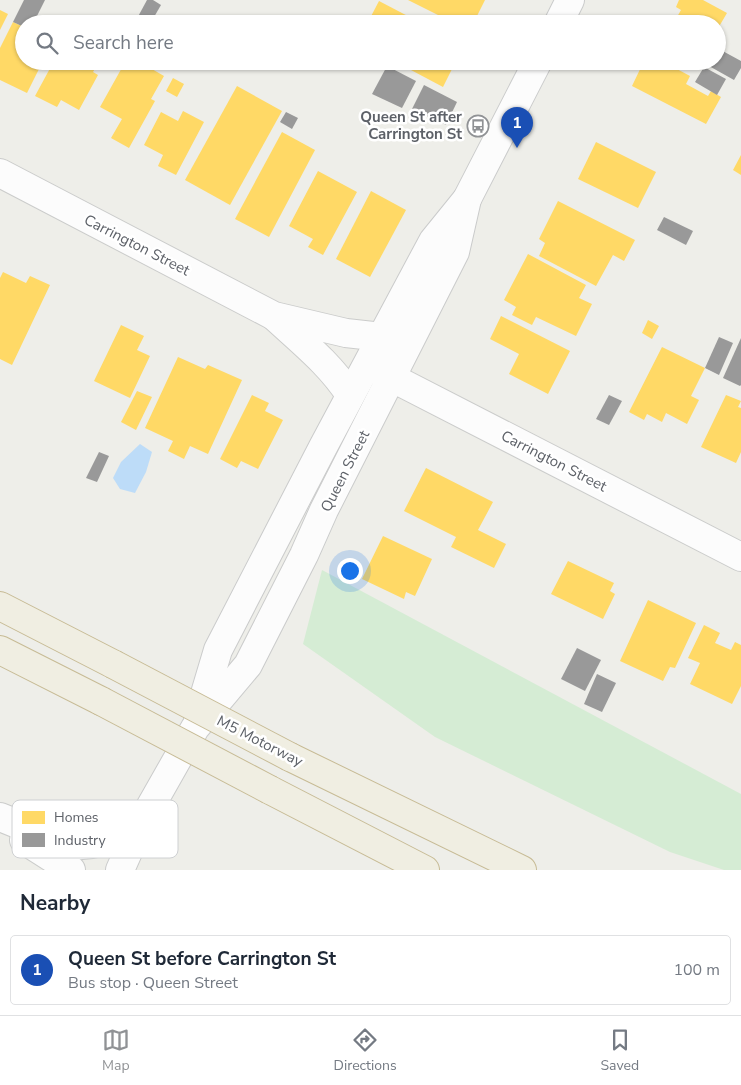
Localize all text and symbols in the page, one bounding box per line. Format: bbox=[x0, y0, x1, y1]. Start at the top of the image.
search box bbox=[15, 15, 726, 70]
icon: search bbox=[33, 29, 61, 57]
text: Search here bbox=[73, 30, 174, 56]
place label: Queen St after Carrington St bbox=[360, 107, 462, 144]
pin: 1 bbox=[501, 107, 533, 148]
bus stop icon: Queen St after Carrington St bbox=[466, 114, 490, 138]
street label: Carrington Street bbox=[81, 210, 194, 281]
street label: Queen Street bbox=[316, 426, 374, 515]
street label: Carrington Street bbox=[498, 426, 611, 497]
your location bbox=[337, 558, 363, 584]
street label: M5 Motorway bbox=[214, 711, 307, 771]
legend bbox=[12, 800, 178, 858]
text: Homes bbox=[54, 808, 99, 827]
text: Industry bbox=[54, 831, 107, 850]
text: Nearby bbox=[20, 889, 90, 917]
text: Queen St before Carrington St bbox=[68, 946, 336, 972]
text: 1 bbox=[32, 959, 42, 981]
text: 100 m bbox=[673, 959, 720, 981]
text: Bus stop · Queen Street bbox=[68, 972, 238, 994]
tab: Map bbox=[102, 1026, 130, 1075]
tab: Directions bbox=[334, 1026, 397, 1075]
tab: Saved bbox=[600, 1026, 639, 1075]

